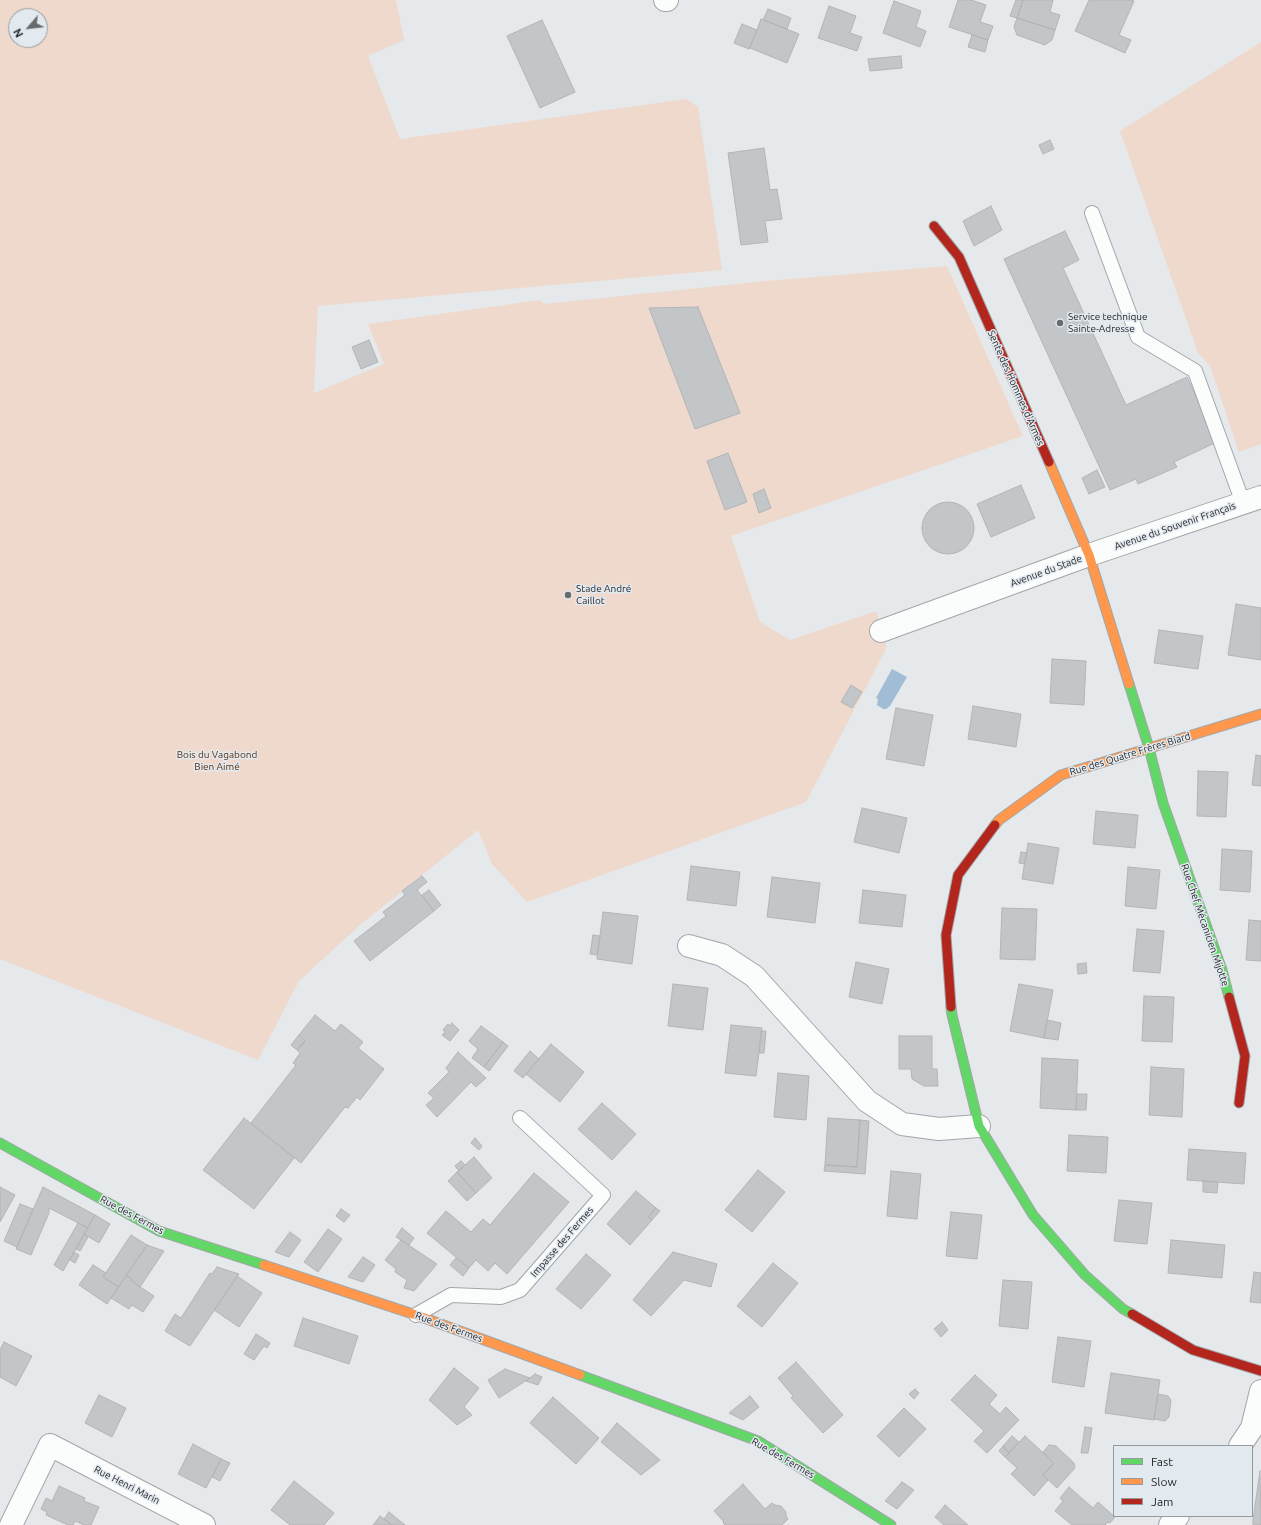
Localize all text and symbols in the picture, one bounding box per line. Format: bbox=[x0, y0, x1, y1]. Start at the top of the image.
north arrow bbox=[8, 8, 48, 48]
text: N bbox=[11, 27, 26, 40]
place label: Service technique Sainte-Adresse bbox=[1068, 311, 1148, 334]
marker: Service technique Sainte-Adresse bbox=[1055, 318, 1065, 328]
street label: Sente des Hommes d'Armes bbox=[985, 329, 1047, 447]
street label: Avenue du Souvenir Français bbox=[1113, 500, 1237, 552]
street label: Avenue du Stade bbox=[1008, 552, 1084, 590]
place label: Stade André Caillot bbox=[576, 583, 631, 606]
marker: Stade André Caillot bbox=[563, 590, 573, 600]
street label: Rue des Quatre Frères Biard bbox=[1068, 730, 1192, 778]
park label: Bois du Vagabond Bien Aimé bbox=[177, 749, 257, 772]
street label: Rue Chef Mécanicien Mijotte bbox=[1178, 862, 1232, 988]
street label: Rue des Fermes bbox=[98, 1193, 166, 1237]
street label: Impasse des Fermes bbox=[528, 1204, 596, 1280]
street label: Rue des Fermes bbox=[414, 1309, 484, 1345]
street label: Rue des Fermes bbox=[749, 1435, 817, 1481]
legend bbox=[1113, 1445, 1253, 1517]
text: Fast bbox=[1151, 1455, 1173, 1468]
street label: Rue Henri Marin bbox=[92, 1463, 162, 1507]
text: Slow bbox=[1151, 1475, 1177, 1488]
text: Jam bbox=[1151, 1495, 1173, 1508]

